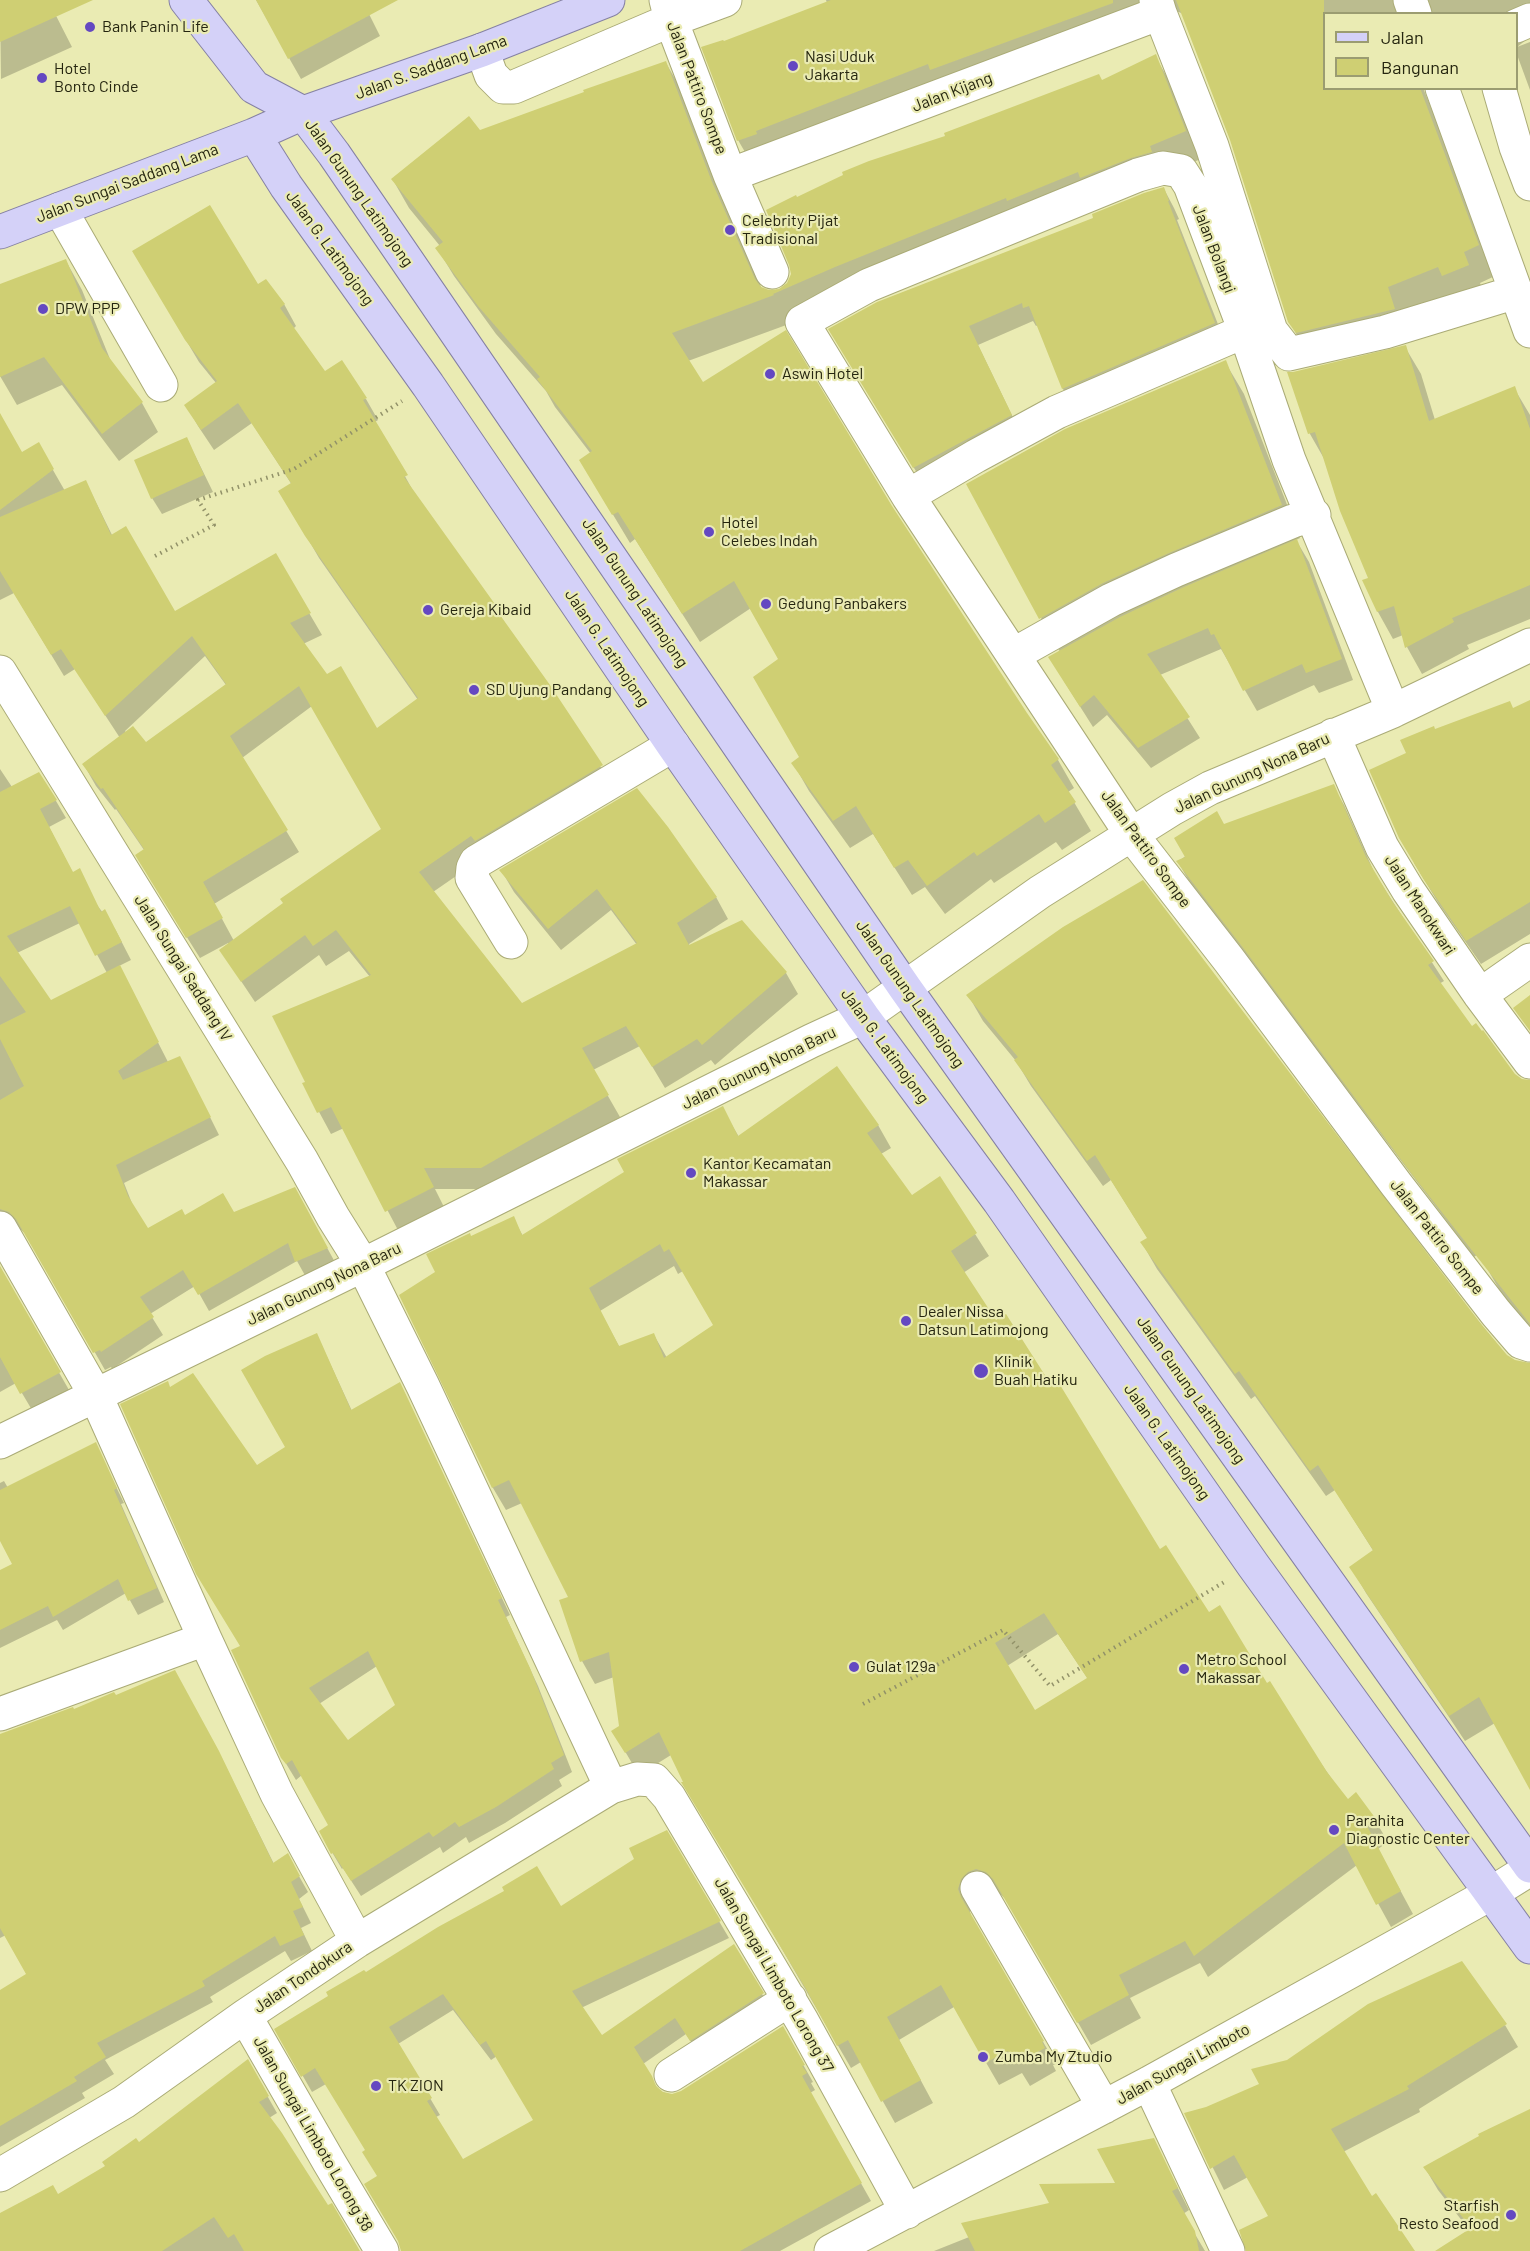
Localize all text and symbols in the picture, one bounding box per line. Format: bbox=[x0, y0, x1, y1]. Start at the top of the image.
legend bbox=[1323, 12, 1518, 90]
place label: Bank Panin Life bbox=[102, 17, 209, 37]
street label: Jalan Pattiro Sompe bbox=[663, 19, 731, 157]
marker: Bank Panin Life bbox=[83, 20, 97, 34]
text: Jalan bbox=[1381, 26, 1424, 48]
street label: Jalan S. Saddang Lama bbox=[353, 31, 509, 103]
place label: Nasi Uduk Jakarta bbox=[805, 47, 875, 85]
text: Bangunan bbox=[1381, 56, 1459, 78]
place label: Hotel Bonto Cinde bbox=[54, 59, 138, 97]
marker: Nasi Uduk Jakarta bbox=[786, 59, 800, 73]
street label: Jalan Kijang bbox=[909, 68, 995, 116]
marker: Hotel Bonto Cinde bbox=[35, 71, 49, 85]
street label: Jalan Gunung Latimojong bbox=[301, 115, 417, 271]
street label: Jalan Sungai Saddang Lama bbox=[33, 139, 221, 227]
street label: Jalan G. Latimojong bbox=[282, 187, 378, 309]
street label: Jalan Bolangi bbox=[1188, 202, 1240, 296]
place label: Celebrity Pijat Tradisional bbox=[742, 211, 839, 249]
marker: Celebrity Pijat Tradisional bbox=[723, 223, 737, 237]
place label: DPW PPP bbox=[55, 299, 120, 319]
marker: DPW PPP bbox=[36, 302, 50, 316]
place label: Aswin Hotel bbox=[782, 364, 863, 384]
marker: Aswin Hotel bbox=[763, 367, 777, 381]
place label: Hotel Celebes Indah bbox=[721, 513, 818, 551]
street label: Jalan Gunung Latimojong bbox=[578, 515, 692, 671]
marker: Hotel Celebes Indah bbox=[702, 525, 716, 539]
street label: Jalan G. Latimojong bbox=[561, 586, 653, 710]
place label: Gedung Panbakers bbox=[778, 594, 907, 614]
marker: Gedung Panbakers bbox=[759, 597, 773, 611]
place label: Gereja Kibaid bbox=[440, 600, 531, 620]
marker: Gereja Kibaid bbox=[421, 603, 435, 617]
place label: SD Ujung Pandang bbox=[486, 680, 612, 700]
marker: SD Ujung Pandang bbox=[467, 683, 481, 697]
street label: Jalan Gunung Nona Baru bbox=[1171, 729, 1333, 817]
street label: Jalan Pattiro Sompe bbox=[1097, 786, 1195, 912]
street label: Jalan Manokwari bbox=[1381, 851, 1459, 959]
street label: Jalan Sungai Saddang IV bbox=[130, 891, 236, 1045]
street label: Jalan Gunung Latimojong bbox=[852, 916, 968, 1072]
street label: Jalan G. Latimojong bbox=[837, 985, 933, 1107]
street label: Jalan Gunung Nona Baru bbox=[679, 1022, 839, 1114]
place label: Kantor Kecamatan Makassar bbox=[703, 1154, 831, 1192]
marker: Kantor Kecamatan Makassar bbox=[684, 1166, 698, 1180]
street label: Jalan Pattiro Sompe bbox=[1386, 1176, 1488, 1298]
street label: Jalan Gunung Nona Baru bbox=[244, 1238, 404, 1330]
place label: Dealer Nissa Datsun Latimojong bbox=[918, 1302, 1049, 1340]
street label: Jalan Gunung Latimojong bbox=[1133, 1312, 1249, 1468]
marker: Dealer Nissa Datsun Latimojong bbox=[899, 1314, 913, 1328]
place label: Klinik Buah Hatiku bbox=[994, 1352, 1077, 1390]
marker: Klinik Buah Hatiku bbox=[972, 1362, 990, 1380]
street label: Jalan G. Latimojong bbox=[1120, 1380, 1214, 1504]
place label: Metro School Makassar bbox=[1196, 1650, 1287, 1688]
place label: Gulat 129a bbox=[866, 1657, 936, 1677]
marker: Gulat 129a bbox=[847, 1660, 861, 1674]
marker: Metro School Makassar bbox=[1177, 1662, 1191, 1676]
place label: Parahita Diagnostic Center bbox=[1346, 1811, 1470, 1849]
marker: Parahita Diagnostic Center bbox=[1327, 1823, 1341, 1837]
street label: Jalan Sungai Limboto Lorong 37 bbox=[710, 1874, 838, 2076]
street label: Jalan Tondokura bbox=[250, 1937, 356, 2017]
street label: Jalan Sungai Limboto bbox=[1113, 2019, 1253, 2109]
street label: Jalan Sungai Limboto Lorong 38 bbox=[249, 2033, 377, 2235]
place label: Zumba My Ztudio bbox=[995, 2047, 1112, 2067]
marker: Zumba My Ztudio bbox=[976, 2050, 990, 2064]
place label: TK ZION bbox=[388, 2076, 444, 2096]
marker: TK ZION bbox=[369, 2079, 383, 2093]
place label: Starfish Resto Seafood bbox=[1399, 2196, 1499, 2234]
marker: Starfish Resto Seafood bbox=[1504, 2208, 1518, 2222]

